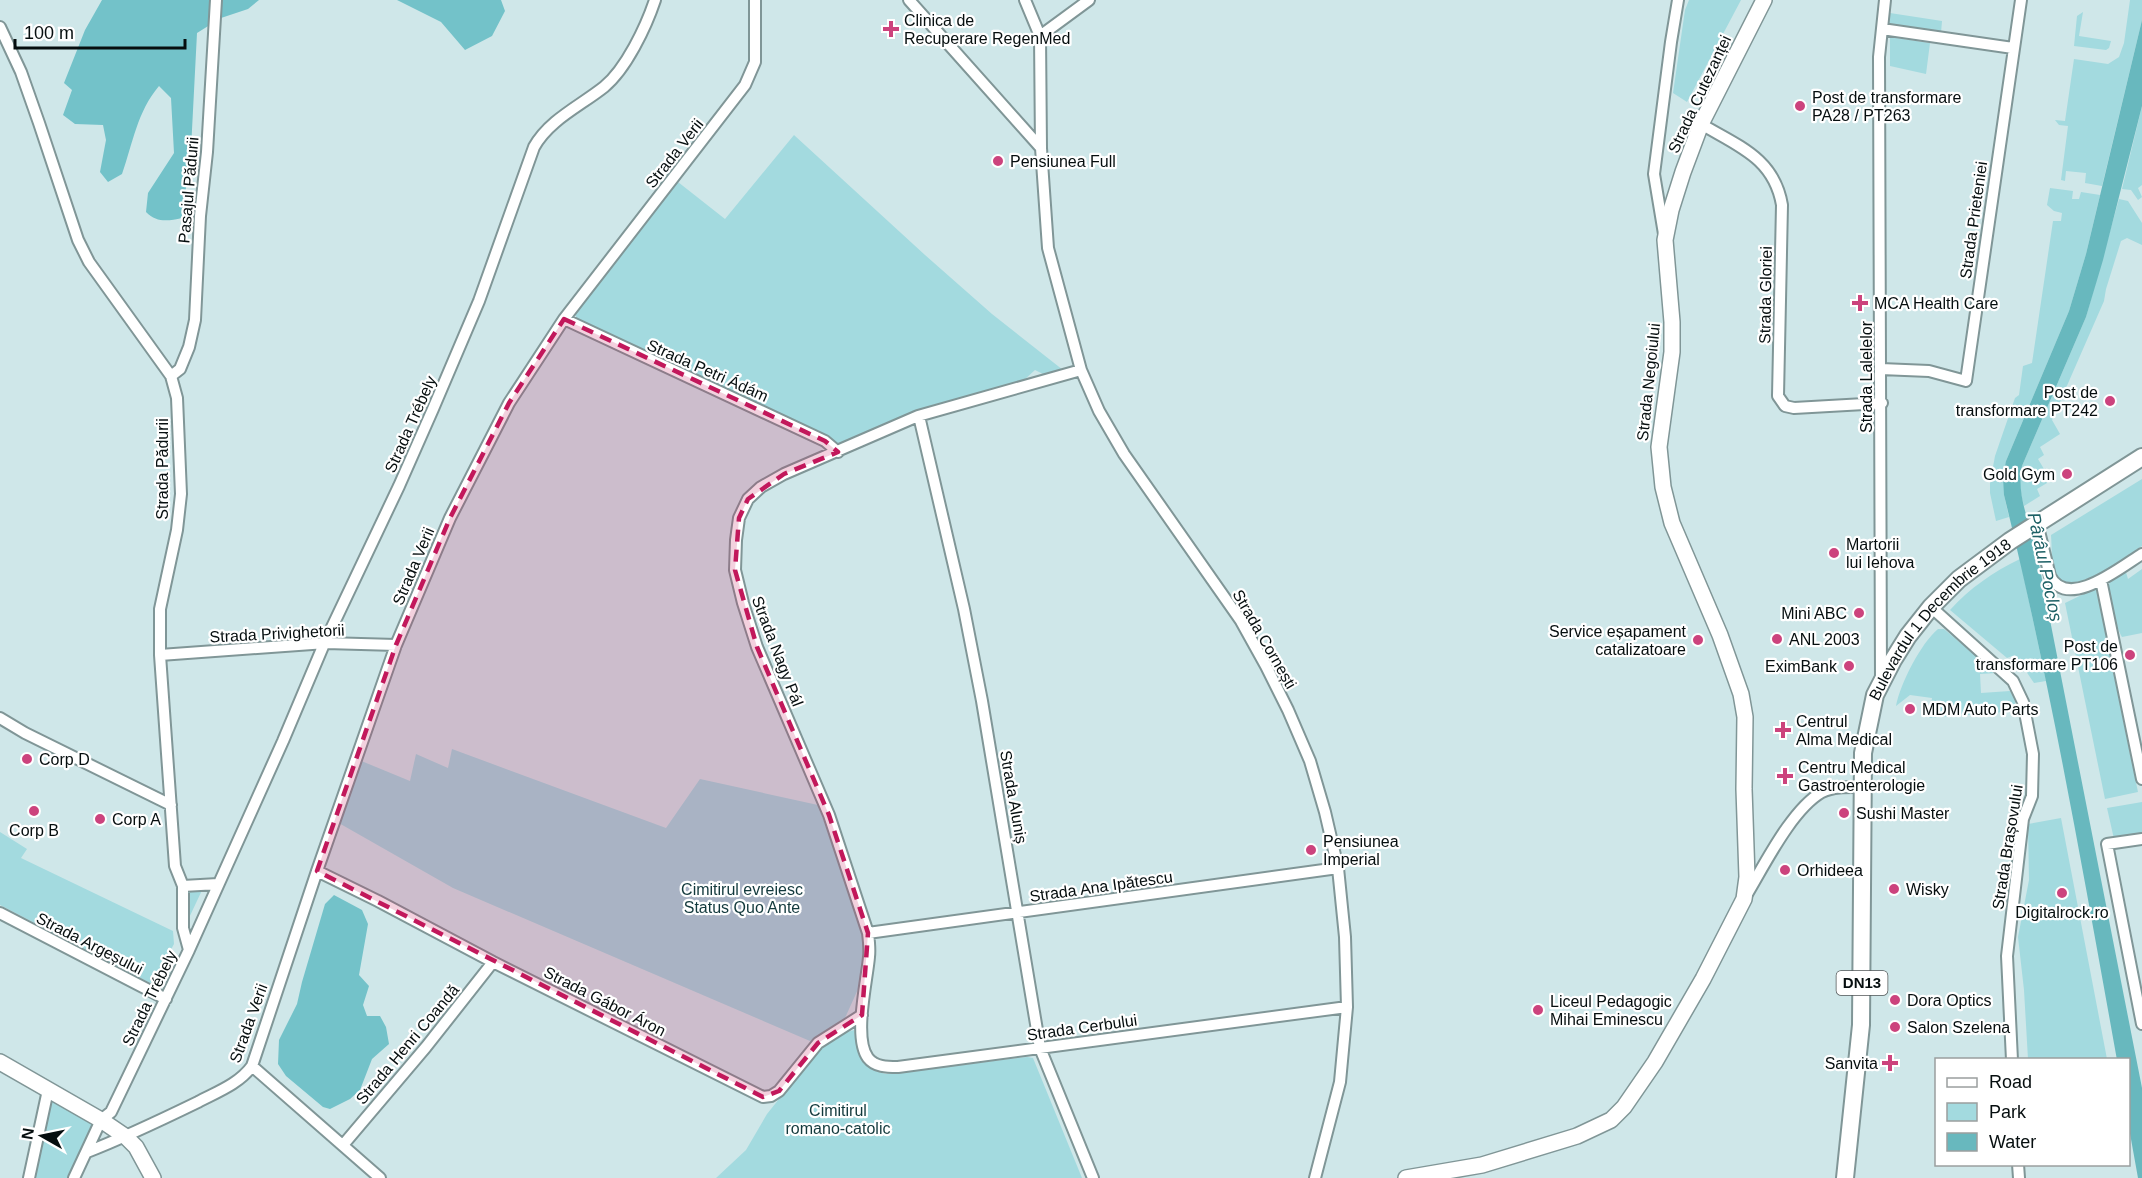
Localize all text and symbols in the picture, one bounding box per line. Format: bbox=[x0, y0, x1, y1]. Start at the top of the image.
scale bar bbox=[15, 12, 184, 50]
place label: Clinica de Recuperare RegenMed bbox=[904, 12, 1070, 47]
marker: Clinica de Recuperare RegenMed bbox=[882, 20, 900, 38]
text: 100 m bbox=[24, 23, 74, 43]
street label: Strada Cutezanței bbox=[1665, 33, 1734, 156]
place label: Post de transformare PA28 / PT263 bbox=[1812, 89, 1962, 124]
marker: Post de transformare PA28 / PT263 bbox=[1793, 99, 1807, 113]
street label: Strada Verii bbox=[642, 115, 707, 191]
street label: Pasajul Pădurii bbox=[175, 136, 202, 244]
place label: Pensiunea Full bbox=[1010, 153, 1116, 170]
marker: Pensiunea Full bbox=[991, 154, 1005, 168]
street label: Strada Prieteniei bbox=[1957, 160, 1990, 280]
street label: Strada Gloriei bbox=[1756, 246, 1775, 344]
marker: MCA Health Care bbox=[1851, 294, 1869, 312]
place label: MCA Health Care bbox=[1874, 295, 1999, 312]
street label: Strada Lalelelor bbox=[1858, 320, 1875, 433]
street label: Strada Negoiului bbox=[1634, 322, 1663, 442]
street label: Strada Petri Ádám bbox=[645, 335, 771, 405]
street label: Strada Trébely bbox=[382, 373, 439, 475]
place label: Post de transformare PT242 bbox=[1956, 384, 2098, 419]
marker: Post de transformare PT242 bbox=[2103, 394, 2117, 408]
street label: Strada Pădurii bbox=[154, 418, 171, 520]
place label: Gold Gym bbox=[1983, 466, 2055, 483]
marker: Gold Gym bbox=[2060, 467, 2074, 481]
water label: Pârâul Pocloș bbox=[2024, 511, 2066, 623]
street label: Strada Verii bbox=[389, 525, 437, 608]
street label: Bulevardul 1 Decembrie 1918 bbox=[1866, 535, 2014, 703]
place label: Martorii lui Iehova bbox=[1846, 536, 1915, 571]
marker: Martorii lui Iehova bbox=[1827, 546, 1841, 560]
street label: Strada Cornești bbox=[1229, 587, 1300, 692]
street label: Strada Nagy Pál bbox=[749, 594, 806, 709]
place label: Mini ABC bbox=[1781, 605, 1847, 622]
marker: Mini ABC bbox=[1852, 606, 1866, 620]
street label: Strada Privighetorii bbox=[209, 621, 345, 646]
place label: Service eșapament catalizatoare bbox=[1549, 623, 1687, 658]
place label: ANL 2003 bbox=[1789, 631, 1860, 648]
marker: ANL 2003 bbox=[1770, 632, 1784, 646]
marker: Service eșapament catalizatoare bbox=[1691, 633, 1705, 647]
place label: Post de transformare PT106 bbox=[1976, 638, 2118, 673]
marker: Post de transformare PT106 bbox=[2123, 648, 2137, 662]
place label: EximBank bbox=[1765, 658, 1838, 675]
marker: EximBank bbox=[1842, 659, 1856, 673]
place label: MDM Auto Parts bbox=[1922, 701, 2038, 718]
marker: MDM Auto Parts bbox=[1903, 702, 1917, 716]
place label: Centrul Alma Medical bbox=[1796, 713, 1892, 748]
marker: Centrul Alma Medical bbox=[1774, 721, 1792, 739]
street label: Strada Aluniș bbox=[997, 749, 1030, 845]
place label: Corp D bbox=[39, 751, 90, 768]
marker: Corp D bbox=[20, 752, 34, 766]
place label: Centru Medical Gastroenterologie bbox=[1798, 759, 1925, 794]
marker: Centru Medical Gastroenterologie bbox=[1776, 767, 1794, 785]
street label: Strada Brașovului bbox=[1989, 783, 2026, 911]
marker: Corp B bbox=[27, 804, 41, 818]
place label: Sushi Master bbox=[1856, 805, 1950, 822]
marker: Sushi Master bbox=[1837, 806, 1851, 820]
place label: Corp A bbox=[112, 811, 161, 828]
marker: Corp A bbox=[93, 812, 107, 826]
place label: Corp B bbox=[9, 822, 59, 839]
place label: Pensiunea Imperial bbox=[1323, 833, 1399, 868]
marker: Pensiunea Imperial bbox=[1304, 843, 1318, 857]
place label: Orhideea bbox=[1797, 862, 1863, 879]
marker: Orhideea bbox=[1778, 863, 1792, 877]
street label: Strada Ana Ipătescu bbox=[1029, 868, 1174, 905]
park label: Cimitirul evreiesc Status Quo Ante bbox=[681, 881, 803, 916]
place label: Wisky bbox=[1906, 881, 1949, 898]
marker: Wisky bbox=[1887, 882, 1901, 896]
marker: Digitalrock.ro bbox=[2055, 886, 2069, 900]
place label: Digitalrock.ro bbox=[2015, 904, 2109, 921]
street label: Strada Argeșului bbox=[34, 909, 146, 978]
street label: Strada Trébely bbox=[119, 948, 180, 1049]
street label: Strada Gábor Áron bbox=[541, 962, 669, 1040]
road number: DN13 bbox=[1836, 971, 1888, 995]
street label: Strada Verii bbox=[226, 981, 271, 1065]
street label: Strada Henri Coandă bbox=[353, 981, 462, 1107]
place label: Dora Optics bbox=[1907, 992, 1991, 1009]
place label: Liceul Pedagogic Mihai Eminescu bbox=[1550, 993, 1672, 1028]
marker: Dora Optics bbox=[1888, 993, 1902, 1007]
marker: Liceul Pedagogic Mihai Eminescu bbox=[1531, 1003, 1545, 1017]
street label: Strada Cerbului bbox=[1026, 1011, 1138, 1044]
place label: Salon Szelena bbox=[1907, 1019, 2010, 1036]
marker: Salon Szelena bbox=[1888, 1020, 1902, 1034]
place label: Sanvita bbox=[1825, 1055, 1878, 1072]
marker: Sanvita bbox=[1883, 1056, 1897, 1070]
legend bbox=[1935, 1058, 2130, 1166]
text: Road bbox=[1989, 1072, 2032, 1092]
park label: Cimitirul romano-catolic bbox=[786, 1102, 890, 1137]
text: Park bbox=[1989, 1102, 2027, 1122]
north arrow bbox=[12, 1106, 72, 1166]
text: N bbox=[18, 1127, 37, 1141]
text: Water bbox=[1989, 1132, 2036, 1152]

